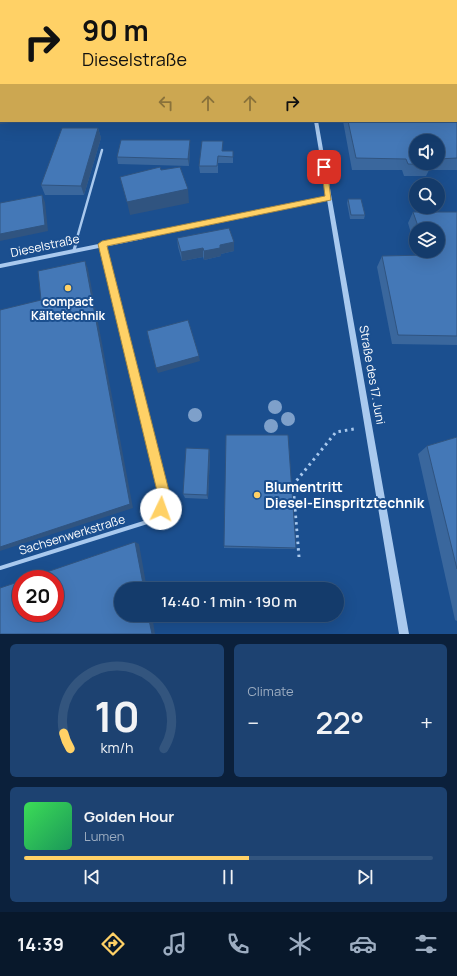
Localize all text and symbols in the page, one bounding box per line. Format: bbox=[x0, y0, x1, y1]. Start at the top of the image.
text: 90 m bbox=[82, 11, 149, 49]
icon: right bbox=[16, 16, 68, 68]
text: Dieselstraße bbox=[82, 47, 187, 71]
icon: left bbox=[155, 92, 177, 114]
icon: ahead bbox=[197, 92, 219, 114]
icon: ahead bbox=[239, 92, 261, 114]
icon: right bbox=[281, 92, 303, 114]
map controls bbox=[409, 134, 445, 258]
button: sound bbox=[409, 134, 445, 170]
pin bbox=[307, 150, 341, 184]
icon: arrive bbox=[313, 156, 335, 178]
button: search bbox=[409, 178, 445, 214]
button: layers bbox=[409, 222, 445, 258]
street label: Dieselstraße bbox=[9, 230, 81, 261]
marker: compact Kältetechnik bbox=[63, 283, 73, 293]
place label: compact Kältetechnik bbox=[31, 293, 106, 324]
street label: Straße des 17. Juni bbox=[355, 324, 390, 426]
place label: Blumentritt Diesel-Einspritztechnik bbox=[265, 477, 425, 512]
position arrow bbox=[140, 488, 182, 530]
marker: Blumentritt Diesel-Einspritztechnik bbox=[252, 490, 262, 500]
street label: Sachsenwerkstraße bbox=[17, 510, 127, 559]
speed limit sign: 20 bbox=[12, 570, 64, 622]
text: 14:40 · 1 min · 190 m bbox=[161, 591, 297, 612]
text: Climate bbox=[248, 682, 294, 700]
text: 10 bbox=[94, 687, 140, 743]
text: 22° bbox=[315, 702, 364, 743]
text: − bbox=[248, 708, 259, 738]
text: + bbox=[420, 708, 433, 738]
text: km/h bbox=[100, 737, 133, 756]
text: Golden Hour bbox=[84, 806, 174, 827]
text: Lumen bbox=[84, 827, 124, 845]
icon: previous bbox=[81, 866, 103, 888]
icon: pause bbox=[217, 866, 239, 888]
icon: next bbox=[354, 866, 376, 888]
icon: directions bbox=[99, 930, 127, 958]
icon: music bbox=[161, 930, 189, 958]
icon: phone bbox=[224, 930, 252, 958]
icon: climate bbox=[286, 930, 314, 958]
icon: car bbox=[349, 930, 377, 958]
icon: filters bbox=[412, 930, 440, 958]
text: 14:39 bbox=[17, 932, 64, 956]

